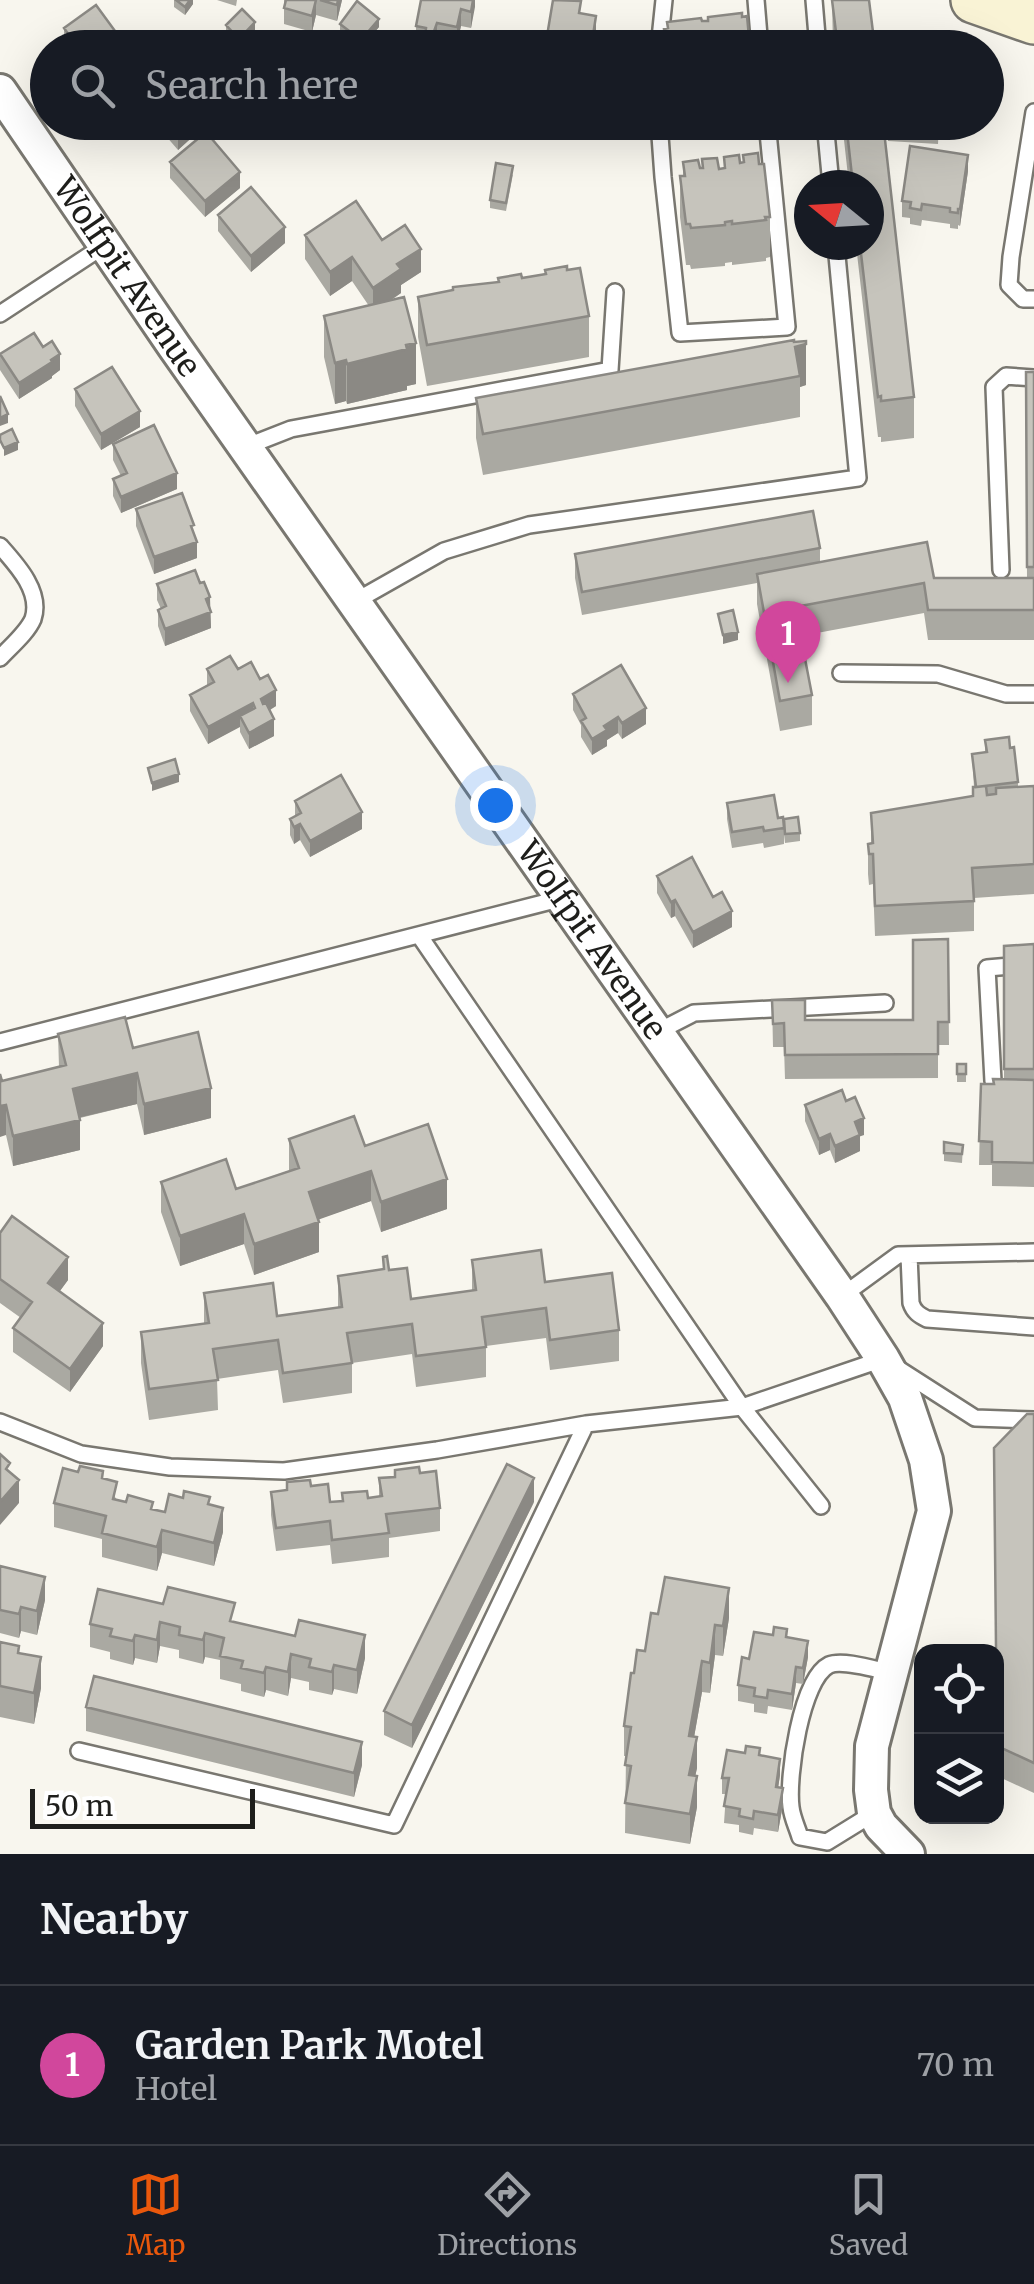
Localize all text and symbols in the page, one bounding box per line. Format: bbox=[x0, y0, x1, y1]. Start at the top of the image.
search box bbox=[30, 30, 1004, 140]
icon: search bbox=[65, 58, 120, 113]
text: Search here bbox=[145, 62, 358, 109]
street label: Wolfpit Avenue bbox=[44, 168, 209, 384]
north arrow bbox=[794, 170, 884, 260]
pin: 1 bbox=[756, 600, 820, 683]
your location bbox=[470, 780, 521, 831]
street label: Wolfpit Avenue bbox=[508, 832, 675, 1047]
map controls bbox=[914, 1644, 1004, 1824]
button: locate bbox=[914, 1644, 1004, 1734]
button: layers bbox=[914, 1734, 1004, 1824]
scale bar bbox=[30, 1784, 255, 1828]
text: 50 m bbox=[45, 1788, 113, 1824]
text: Nearby bbox=[40, 1893, 188, 1945]
text: Garden Park Motel bbox=[135, 2022, 484, 2069]
text: 1 bbox=[65, 2045, 80, 2085]
text: 70 m bbox=[917, 2045, 994, 2085]
text: Hotel bbox=[135, 2069, 217, 2109]
tab: Map bbox=[126, 2167, 186, 2263]
tab: Directions bbox=[437, 2167, 577, 2263]
tab: Saved bbox=[829, 2167, 908, 2263]

